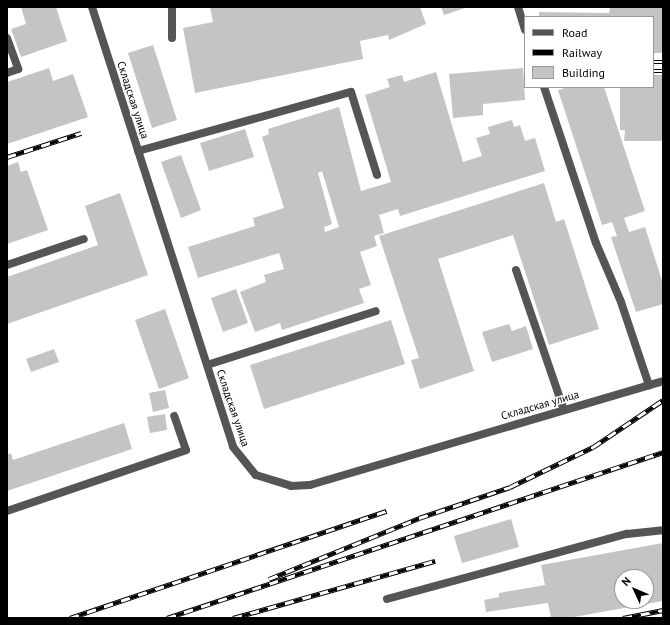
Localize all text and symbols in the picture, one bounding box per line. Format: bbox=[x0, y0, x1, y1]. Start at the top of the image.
legend bbox=[524, 16, 654, 88]
text: Road bbox=[562, 25, 587, 40]
text: Railway bbox=[562, 45, 602, 60]
street label: Складская улица bbox=[114, 60, 152, 140]
text: Building bbox=[562, 65, 605, 80]
street label: Складская улица bbox=[214, 368, 252, 448]
street label: Складская улица bbox=[499, 388, 581, 422]
north arrow bbox=[614, 569, 654, 609]
text: N bbox=[619, 574, 634, 589]

